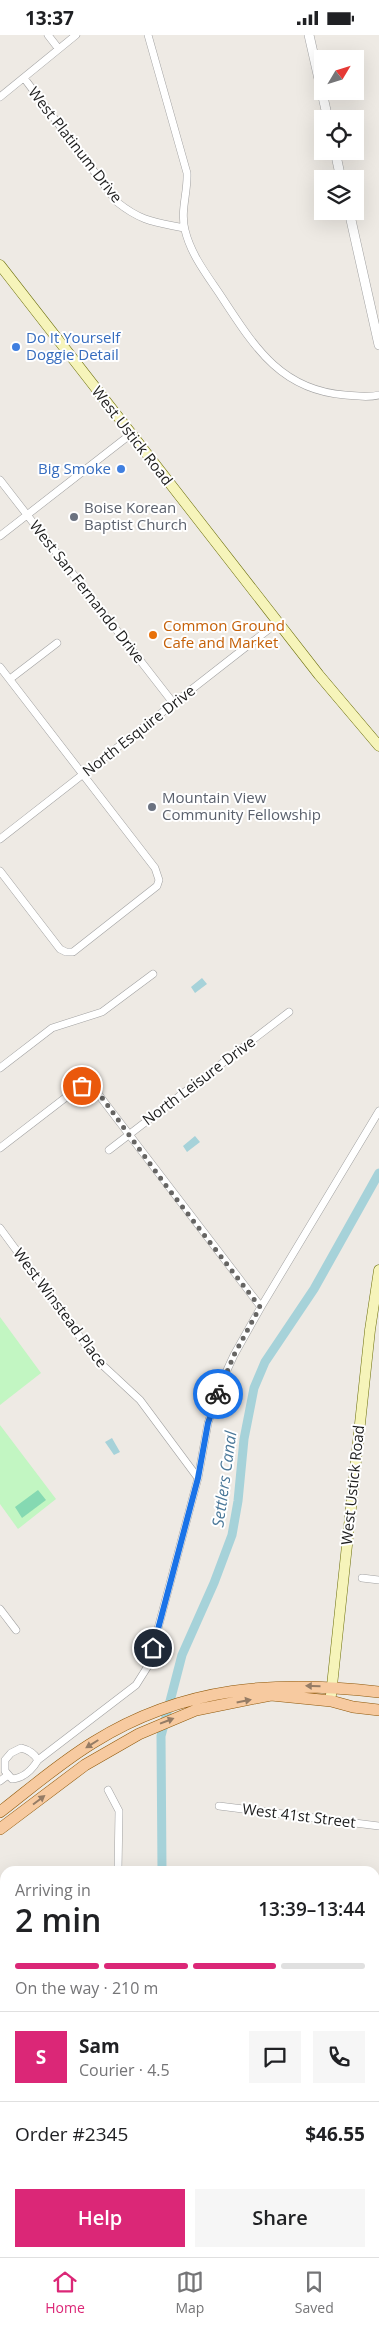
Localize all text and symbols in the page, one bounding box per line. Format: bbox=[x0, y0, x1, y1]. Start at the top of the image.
text: 13:37 bbox=[25, 5, 74, 31]
north arrow bbox=[314, 50, 364, 100]
map controls bbox=[314, 50, 364, 220]
street label: West Platinum Drive bbox=[24, 82, 127, 206]
button: locate bbox=[314, 110, 364, 160]
button: layers bbox=[314, 170, 364, 220]
place label: Do It Yourself Doggie Detail bbox=[26, 327, 121, 364]
marker: Do It Yourself Doggie Detail bbox=[10, 341, 22, 353]
street label: West Ustick Road bbox=[88, 382, 178, 489]
place label: Big Smoke bbox=[38, 458, 111, 478]
marker: Big Smoke bbox=[115, 463, 127, 475]
place label: Boise Korean Baptist Church bbox=[84, 497, 187, 534]
marker: Boise Korean Baptist Church bbox=[68, 511, 80, 523]
street label: West San Fernando Drive bbox=[26, 516, 150, 667]
place label: Common Ground Cafe and Market bbox=[163, 615, 285, 652]
marker: Common Ground Cafe and Market bbox=[147, 629, 159, 641]
street label: North Esquire Drive bbox=[78, 680, 199, 780]
place label: Mountain View Community Fellowship bbox=[162, 787, 321, 824]
marker: Mountain View Community Fellowship bbox=[146, 801, 158, 813]
street label: North Leisure Drive bbox=[138, 1031, 259, 1129]
pin bbox=[61, 1065, 103, 1107]
icon: bag bbox=[68, 1072, 96, 1100]
street label: West Winstead Place bbox=[9, 1244, 112, 1371]
courier bbox=[193, 1369, 243, 1419]
icon: bike bbox=[204, 1380, 232, 1408]
street label: West Ustick Road bbox=[336, 1424, 368, 1546]
water label: Settlers Canal bbox=[206, 1429, 242, 1528]
pin bbox=[132, 1627, 174, 1669]
icon: home bbox=[139, 1634, 167, 1662]
one-way arrow bbox=[305, 1682, 321, 1690]
one-way arrow bbox=[236, 1696, 252, 1704]
one-way arrow bbox=[160, 1717, 175, 1724]
one-way arrow bbox=[85, 1739, 98, 1748]
one-way arrow bbox=[32, 1795, 46, 1805]
street label: West 41st Street bbox=[241, 1798, 357, 1832]
text: Arriving in bbox=[15, 1879, 91, 1901]
text: 13:39–13:44 bbox=[258, 1896, 365, 1922]
text: 2 min bbox=[15, 1898, 101, 1941]
text: On the way · 210 m bbox=[15, 1977, 158, 1999]
button: chat bbox=[249, 2031, 301, 2083]
button: phone bbox=[313, 2031, 365, 2083]
text: Sam bbox=[79, 2033, 120, 2059]
text: S bbox=[36, 2044, 46, 2070]
text: Courier · 4.5 bbox=[79, 2059, 170, 2081]
text: Order #2345 bbox=[15, 2121, 128, 2147]
text: $46.55 bbox=[305, 2121, 365, 2147]
button: Help bbox=[15, 2189, 185, 2247]
button: Share bbox=[195, 2189, 365, 2247]
tab: Home bbox=[45, 2268, 85, 2317]
tab: Map bbox=[175, 2268, 204, 2317]
tab: Saved bbox=[295, 2268, 334, 2317]

